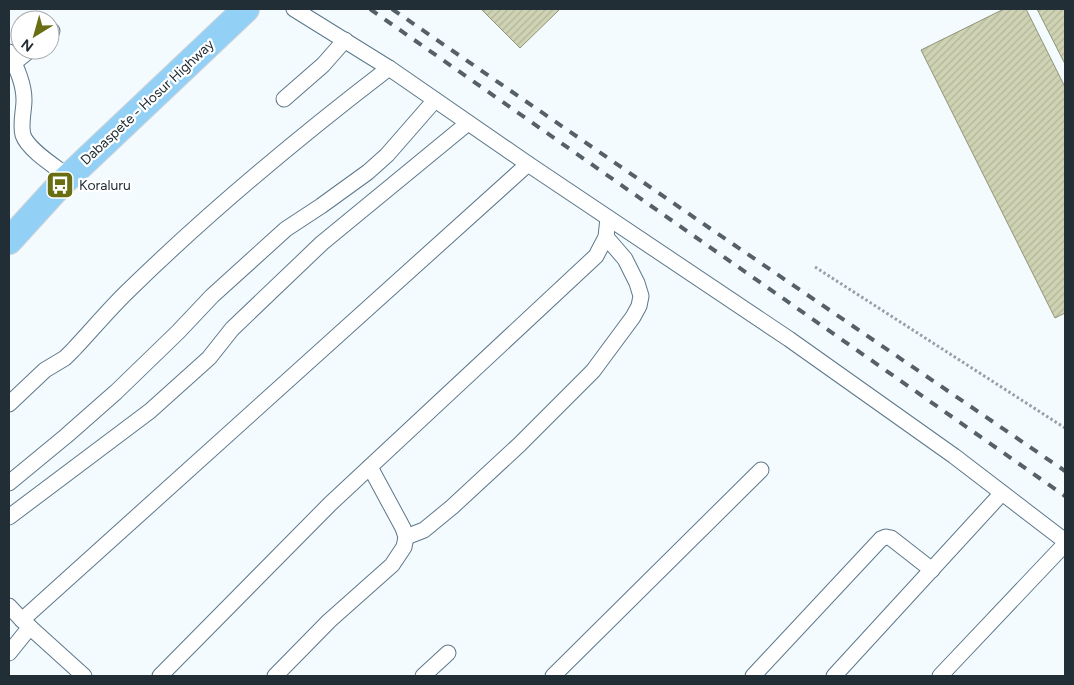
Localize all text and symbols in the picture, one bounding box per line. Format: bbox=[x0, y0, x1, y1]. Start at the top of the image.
north arrow bbox=[10, 10, 60, 60]
text: N bbox=[18, 35, 37, 55]
street label: Dabaspete - Hosur Highway bbox=[77, 36, 218, 169]
bus stop icon: Koraluru bbox=[45, 170, 75, 200]
place label: Koraluru bbox=[79, 177, 131, 194]

